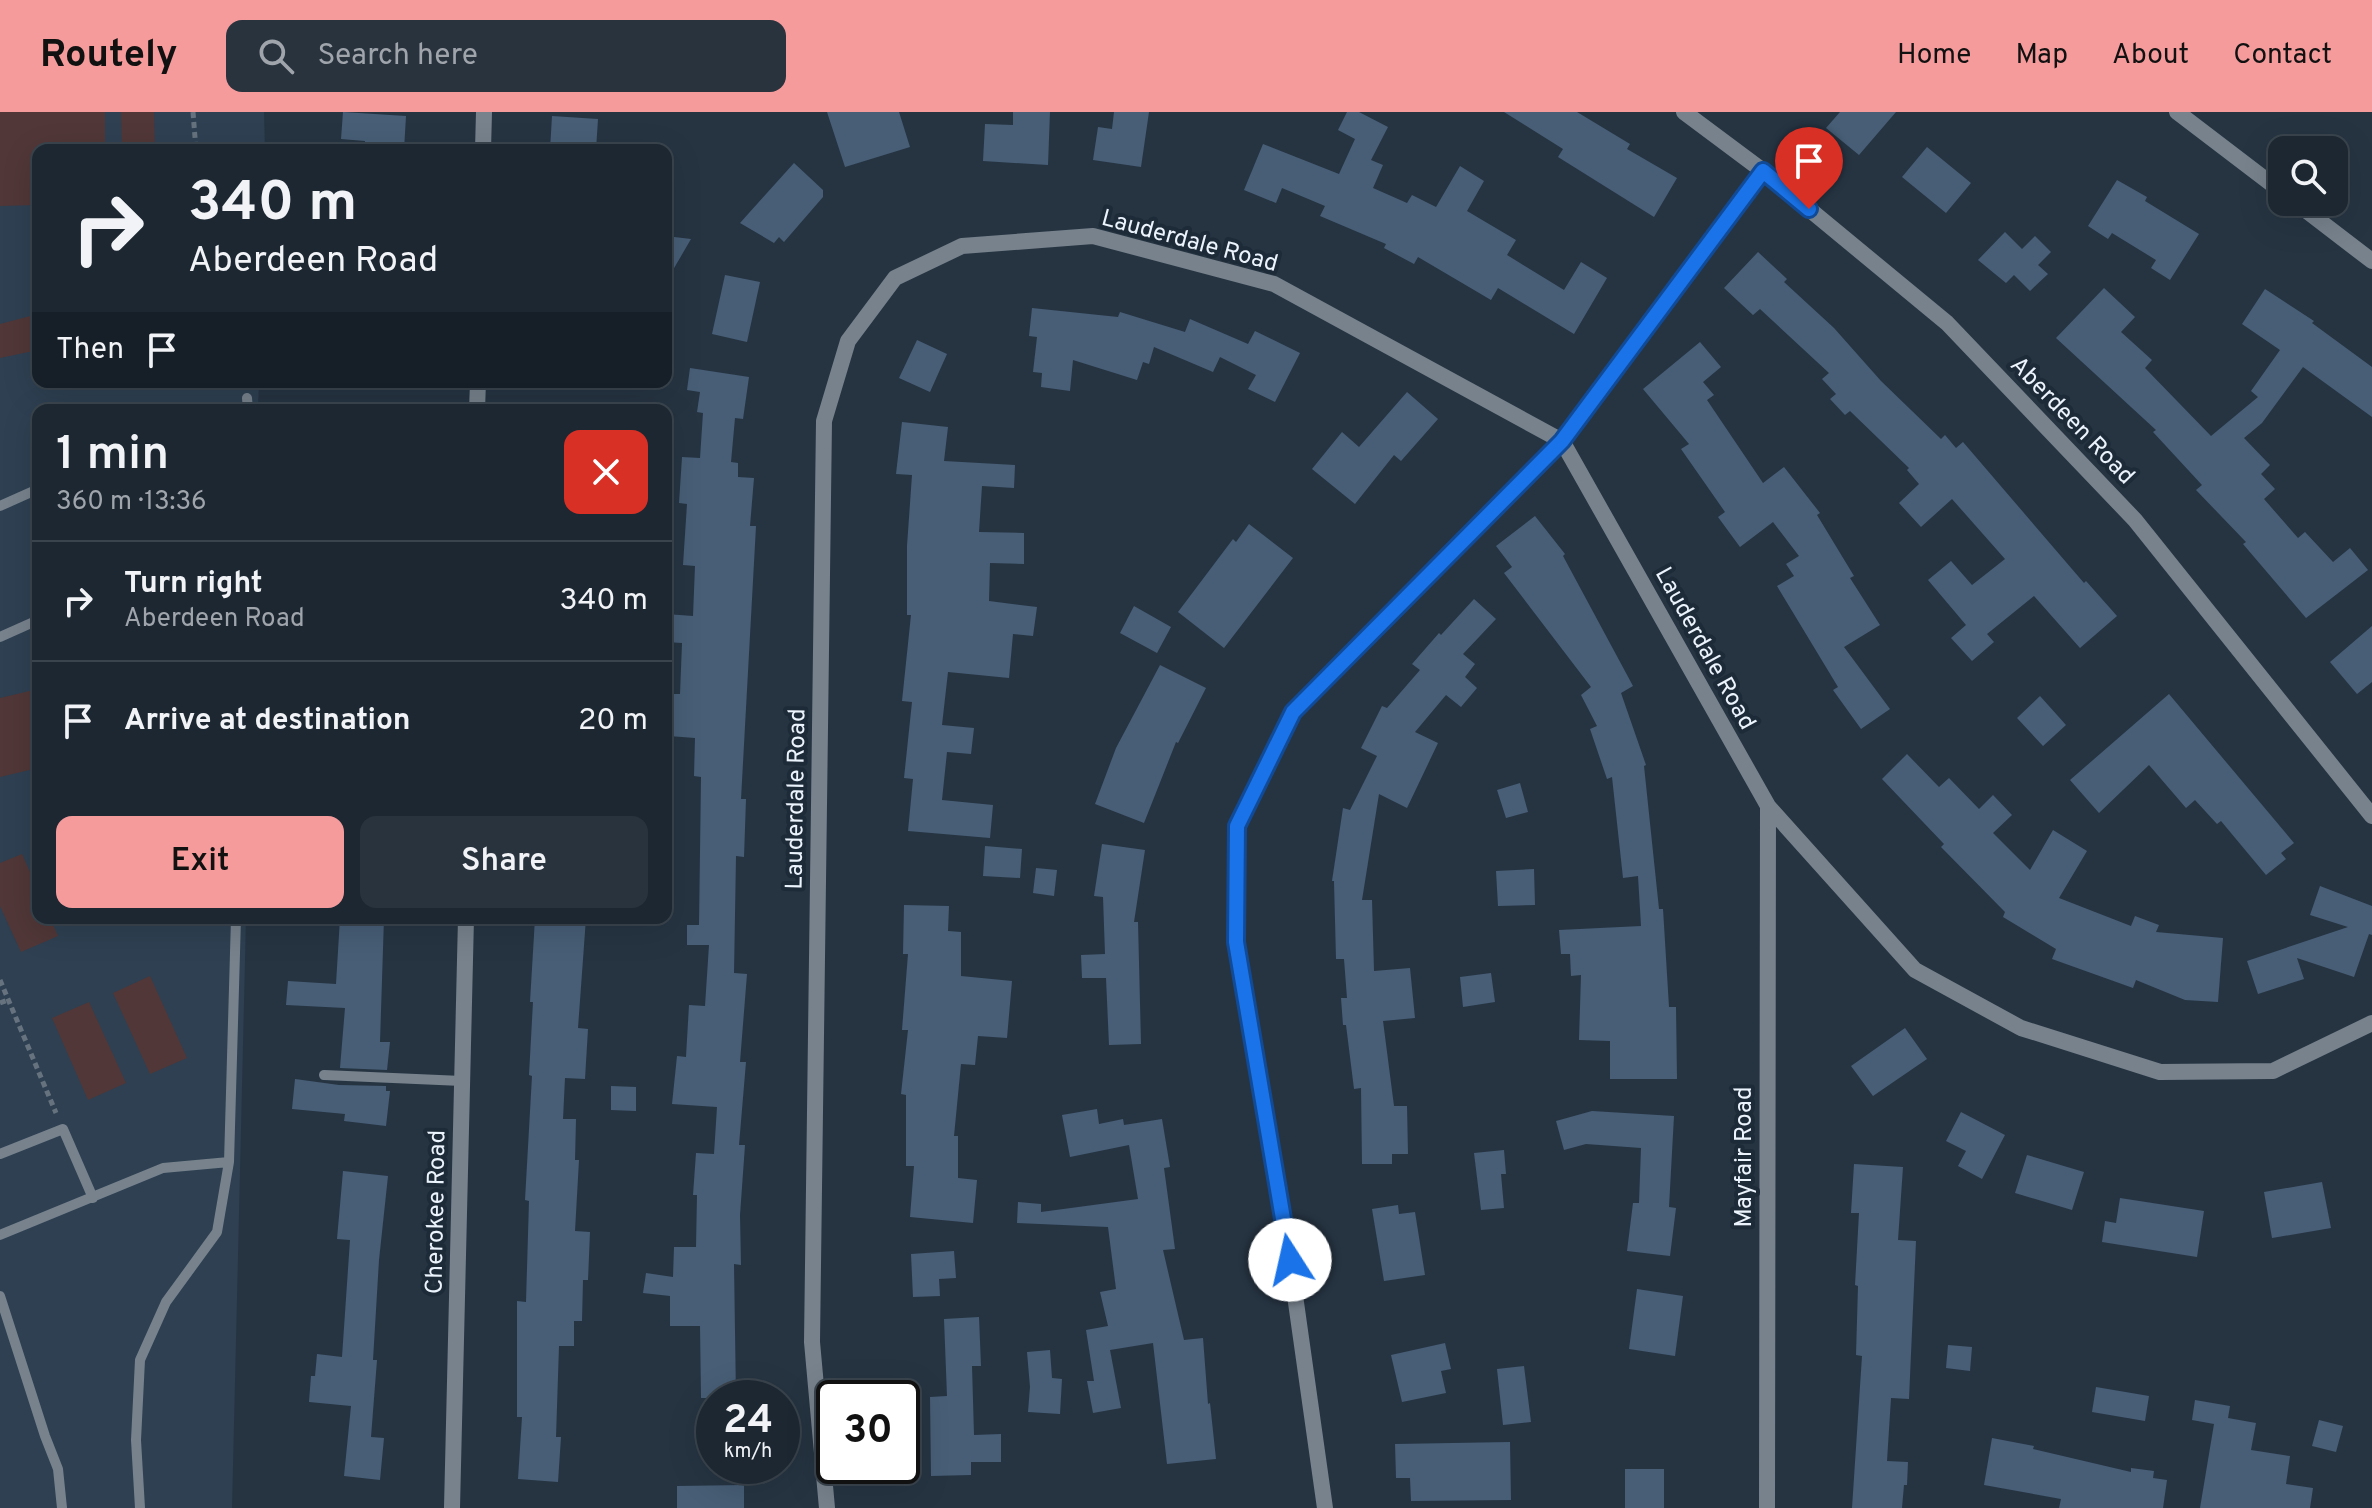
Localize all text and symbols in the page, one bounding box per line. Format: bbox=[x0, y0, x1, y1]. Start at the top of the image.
search box bbox=[226, 20, 786, 92]
text: Routely bbox=[40, 32, 178, 81]
icon: search bbox=[254, 34, 298, 78]
text: Search here bbox=[318, 38, 478, 75]
text: Home bbox=[1897, 38, 1971, 74]
text: Map bbox=[2015, 38, 2068, 74]
text: About bbox=[2112, 38, 2189, 74]
text: Contact bbox=[2233, 38, 2332, 74]
pin bbox=[1775, 127, 1843, 209]
map controls bbox=[2268, 136, 2348, 216]
button: search bbox=[2268, 136, 2348, 216]
icon: arrive bbox=[1787, 139, 1831, 183]
text: 340 m bbox=[188, 170, 357, 240]
icon: right bbox=[56, 176, 160, 280]
street label: Lauderdale Road bbox=[1098, 204, 1281, 280]
text: Aberdeen Road bbox=[188, 239, 438, 285]
icon: arrive bbox=[140, 328, 184, 372]
text: Then bbox=[56, 332, 124, 369]
street label: Aberdeen Road bbox=[2003, 351, 2140, 492]
text: 1 min bbox=[56, 426, 169, 486]
button: close bbox=[564, 430, 648, 514]
text: 360 m · 13:36 bbox=[56, 486, 207, 519]
street label: Lauderdale Road bbox=[1647, 562, 1761, 736]
text: Turn right bbox=[124, 566, 262, 603]
icon: right bbox=[56, 579, 100, 623]
text: 340 m bbox=[560, 583, 648, 620]
text: Aberdeen Road bbox=[124, 603, 305, 636]
icon: arrive bbox=[56, 699, 100, 743]
text: Arrive at destination bbox=[124, 703, 410, 740]
text: 20 m bbox=[578, 703, 648, 740]
street label: Lauderdale Road bbox=[780, 708, 814, 890]
button: Exit bbox=[56, 816, 344, 908]
button: Share bbox=[360, 816, 648, 908]
street label: Mayfair Road bbox=[1730, 1086, 1760, 1228]
street label: Cherokee Road bbox=[421, 1130, 453, 1294]
position arrow bbox=[1248, 1218, 1332, 1302]
speed limit sign: 30 bbox=[816, 1380, 920, 1484]
text: 24 bbox=[723, 1397, 773, 1447]
text: km/h bbox=[724, 1439, 772, 1465]

